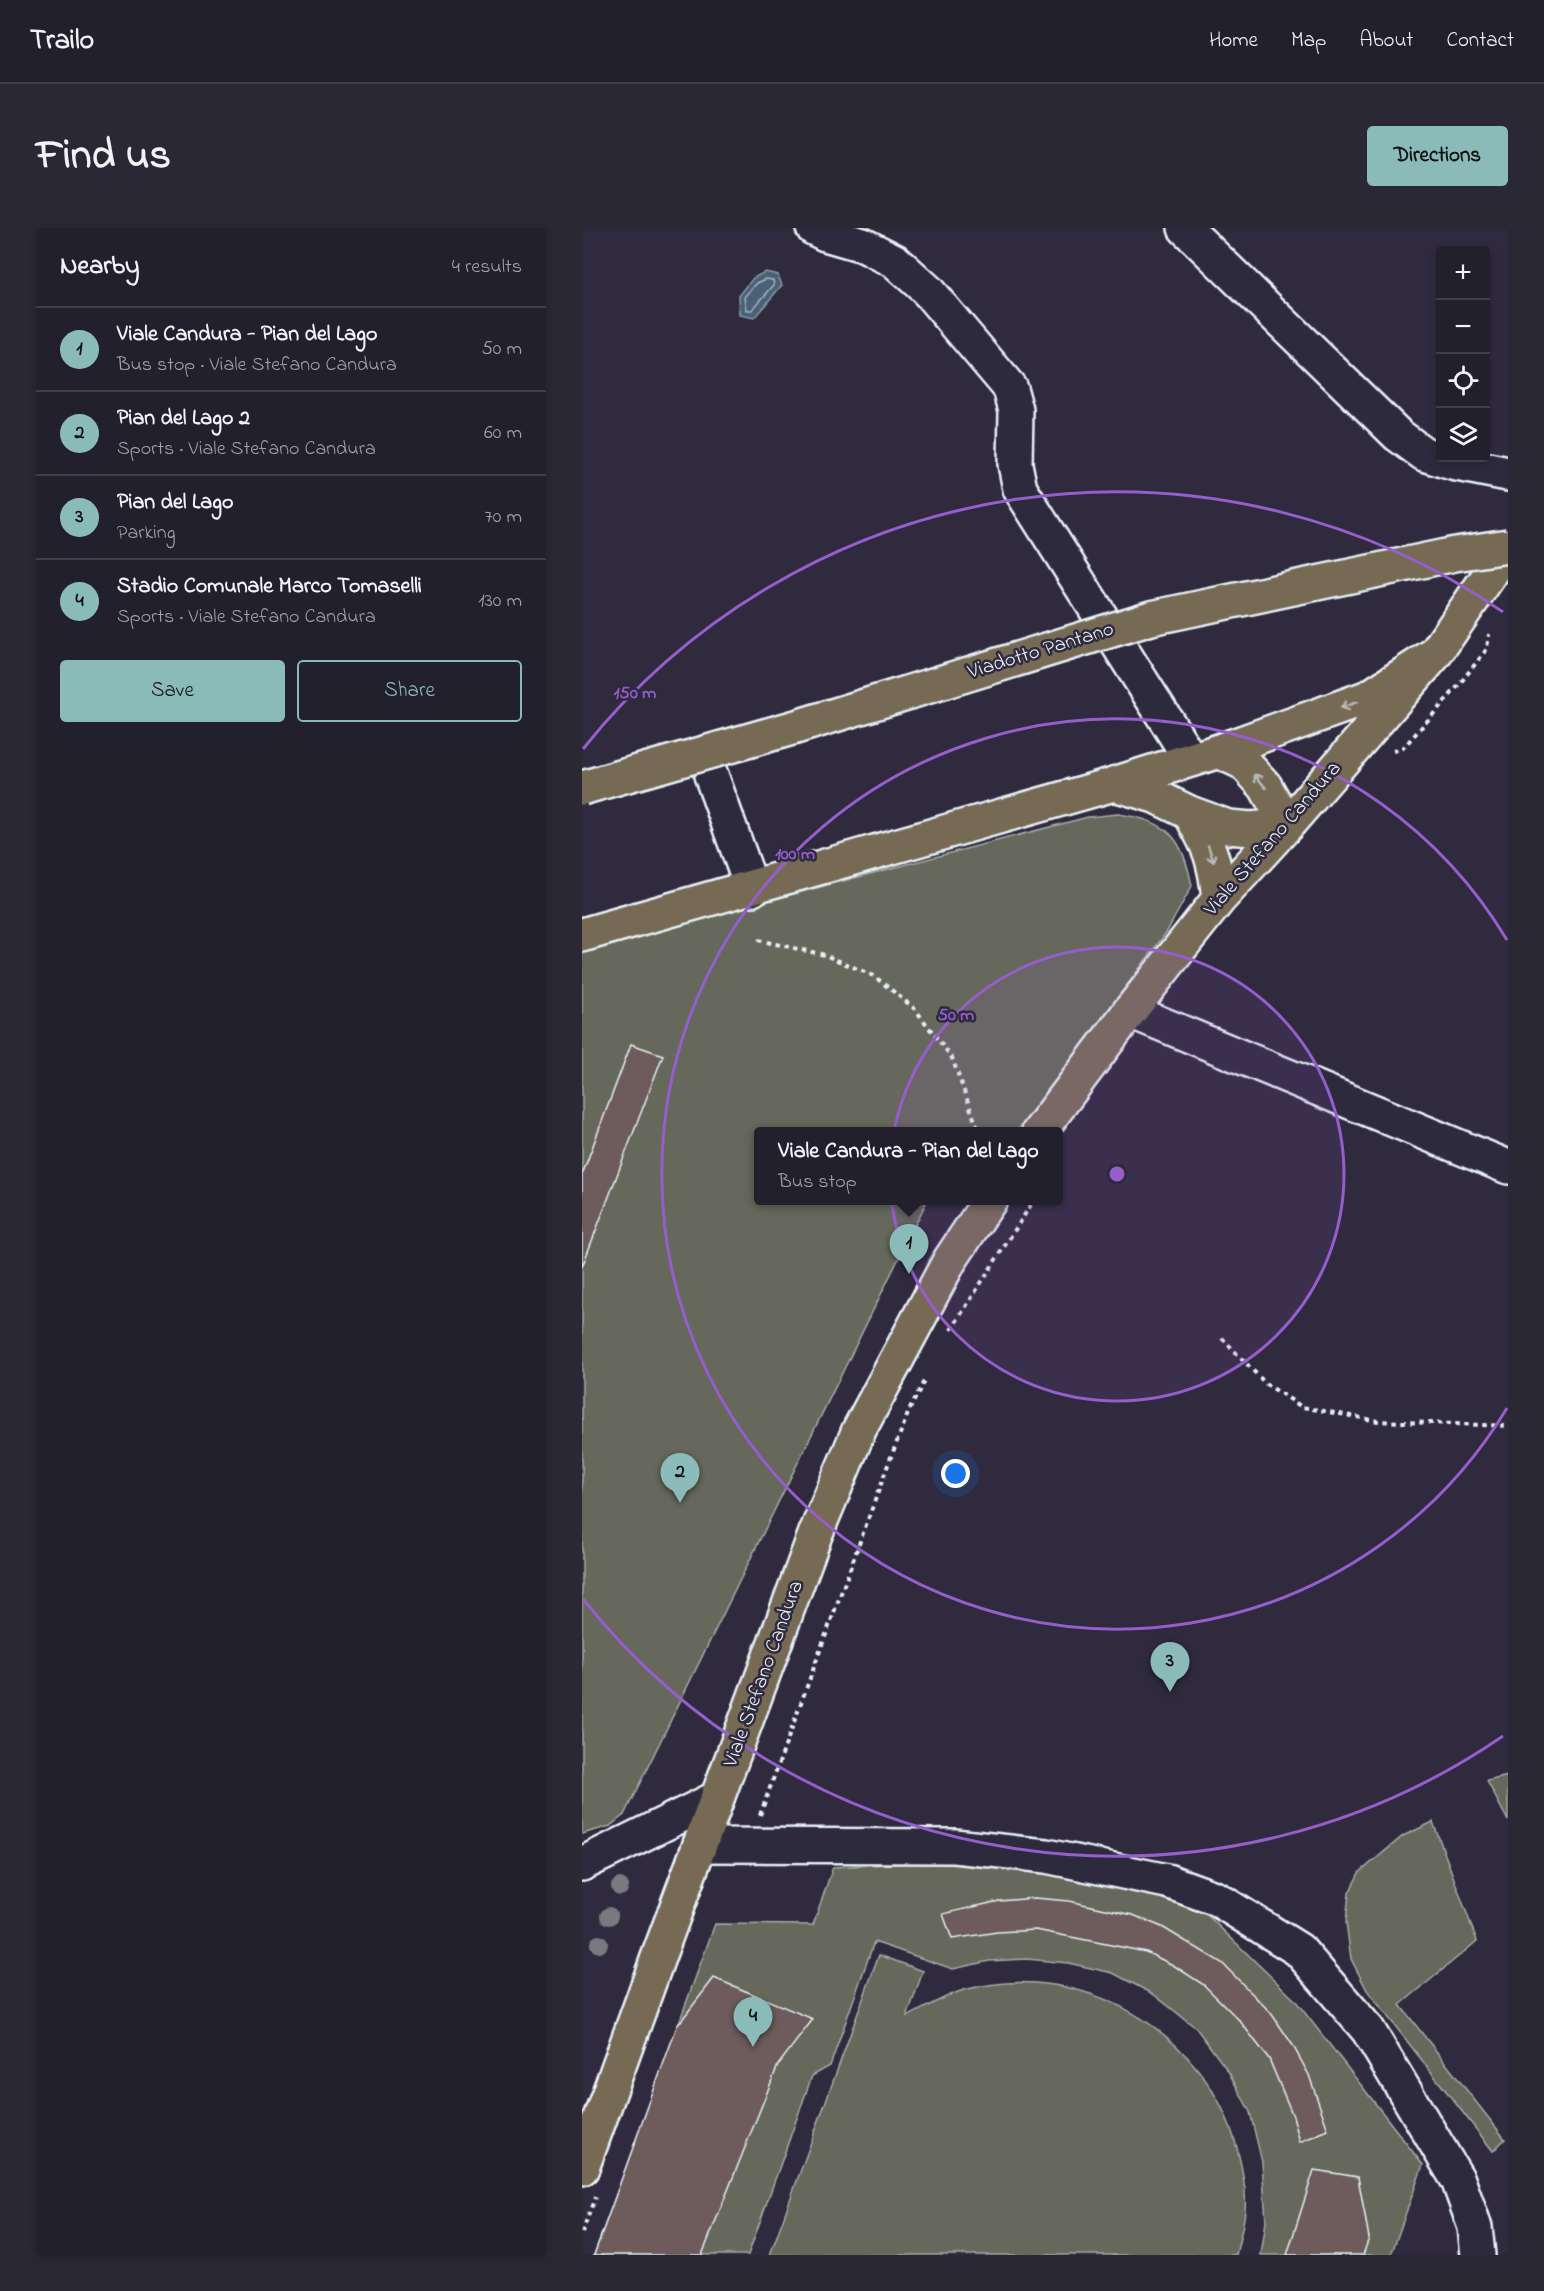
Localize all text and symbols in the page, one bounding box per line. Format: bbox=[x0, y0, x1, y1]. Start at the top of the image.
text: Trailo bbox=[30, 21, 94, 62]
text: Home bbox=[1209, 26, 1258, 56]
text: Map bbox=[1291, 26, 1326, 56]
text: About bbox=[1359, 26, 1413, 56]
text: Contact bbox=[1446, 26, 1514, 56]
text: Find us bbox=[36, 126, 171, 187]
button: Directions bbox=[1367, 126, 1508, 186]
map controls bbox=[1436, 246, 1490, 462]
button: + bbox=[1436, 246, 1490, 300]
text: Nearby bbox=[60, 248, 139, 286]
text: 4 results bbox=[452, 253, 522, 282]
button: − bbox=[1436, 300, 1490, 354]
text: Viale Candura - Pian del Lago bbox=[117, 319, 377, 351]
text: 1 bbox=[76, 335, 83, 364]
text: 50 m bbox=[481, 335, 522, 364]
text: Bus stop · Viale Stefano Candura bbox=[117, 351, 397, 380]
button: locate bbox=[1436, 354, 1490, 408]
text: Pian del Lago 2 bbox=[117, 403, 250, 435]
button: layers bbox=[1436, 408, 1490, 462]
text: 2 bbox=[75, 419, 84, 448]
text: 60 m bbox=[484, 419, 522, 448]
text: Sports · Viale Stefano Candura bbox=[117, 435, 376, 464]
text: Pian del Lago bbox=[117, 487, 233, 519]
text: 3 bbox=[75, 503, 84, 532]
text: 70 m bbox=[485, 503, 522, 532]
text: Parking bbox=[117, 519, 176, 548]
text: Stadio Comunale Marco Tomaselli bbox=[117, 571, 422, 603]
text: 4 bbox=[75, 587, 84, 616]
text: 130 m bbox=[478, 587, 522, 616]
text: Sports · Viale Stefano Candura bbox=[117, 603, 376, 632]
street label: Viadotto Pantano bbox=[963, 615, 1118, 688]
button: Save bbox=[60, 660, 285, 722]
button: Share bbox=[297, 660, 522, 722]
text: 150 m bbox=[614, 681, 656, 707]
one-way arrow bbox=[1340, 700, 1358, 711]
street label: Viale Stefano Candura bbox=[1197, 755, 1349, 924]
one-way arrow bbox=[1254, 773, 1267, 789]
text: 100 m bbox=[775, 842, 815, 868]
one-way arrow bbox=[1207, 844, 1218, 863]
text: 50 m bbox=[938, 1003, 974, 1029]
popup bbox=[754, 1127, 1063, 1205]
text: Viale Candura - Pian del Lago bbox=[778, 1136, 1039, 1168]
centre of rings bbox=[1107, 1164, 1127, 1184]
text: Bus stop bbox=[778, 1168, 857, 1197]
pin: 1 bbox=[890, 1224, 928, 1274]
pin: 2 bbox=[660, 1454, 700, 1503]
your location bbox=[941, 1459, 970, 1488]
street label: Viale Stefano Candura bbox=[716, 1576, 812, 1772]
pin: 3 bbox=[1150, 1642, 1190, 1692]
pin: 4 bbox=[734, 1998, 772, 2047]

